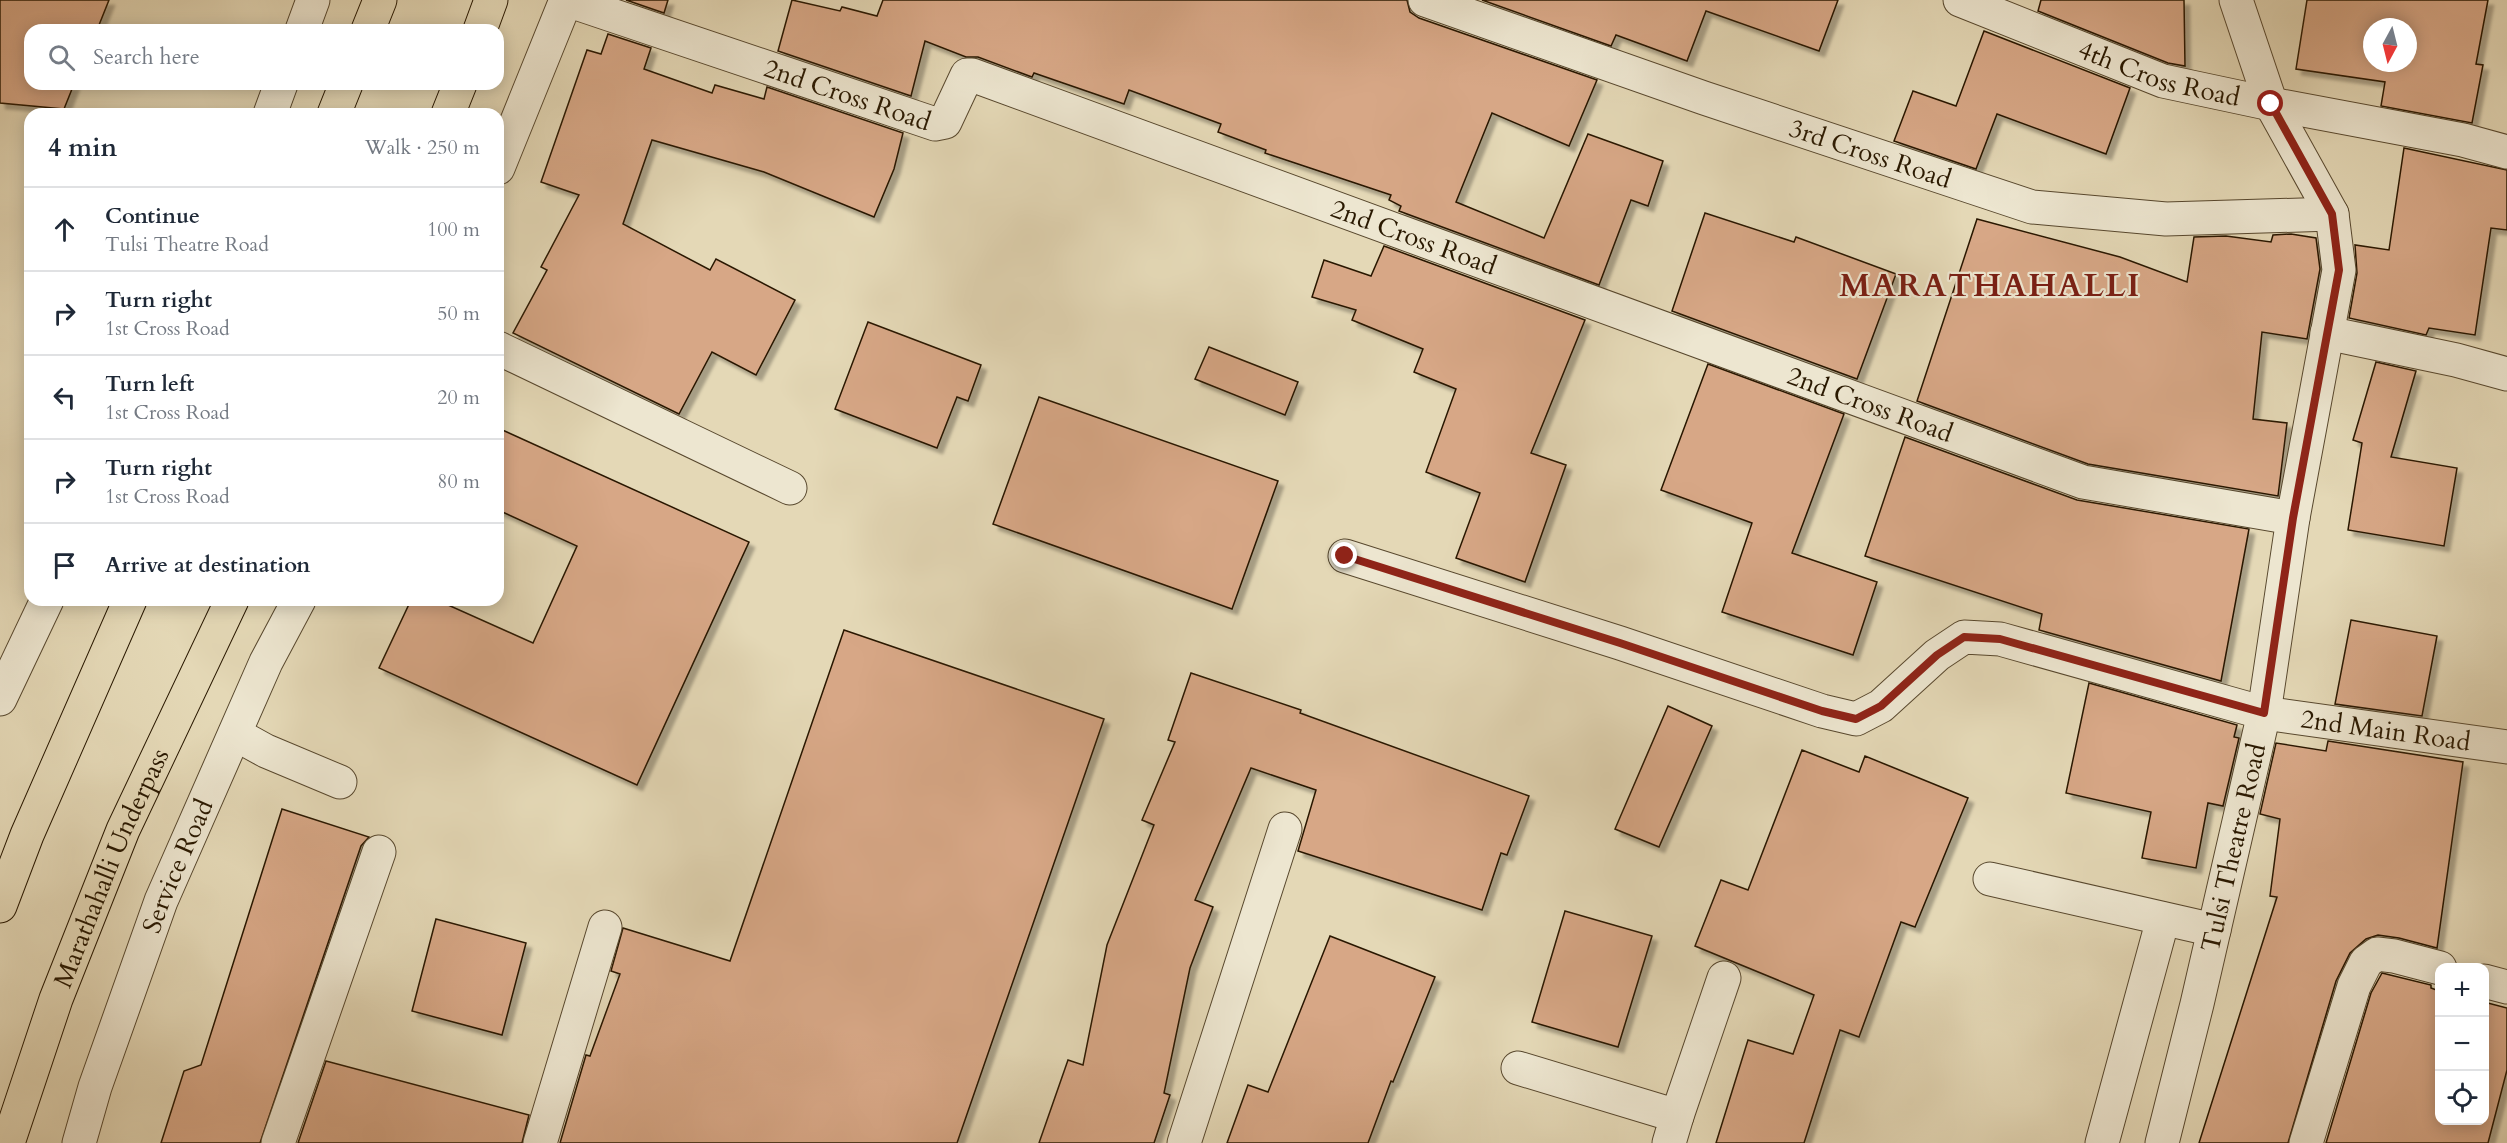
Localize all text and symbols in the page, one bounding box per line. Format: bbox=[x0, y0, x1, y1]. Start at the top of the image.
north arrow bbox=[2363, 18, 2417, 72]
search box bbox=[24, 24, 504, 90]
street label: 4th Cross Road bbox=[2073, 32, 2243, 114]
icon: search bbox=[45, 41, 78, 74]
text: Search here bbox=[93, 42, 200, 72]
street label: 2nd Cross Road bbox=[760, 50, 936, 139]
route start bbox=[2257, 90, 2283, 116]
street label: 3rd Cross Road bbox=[1785, 110, 1956, 197]
text: 4 min bbox=[48, 130, 117, 165]
text: Walk · 250 m bbox=[365, 134, 480, 161]
street label: 2nd Cross Road bbox=[1326, 191, 1502, 283]
text: Continue bbox=[105, 201, 200, 231]
icon: ahead bbox=[48, 213, 81, 246]
text: 100 m bbox=[427, 216, 480, 243]
text: Tulsi Theatre Road bbox=[105, 231, 269, 258]
district label: MARATHAHALLI bbox=[1839, 264, 2141, 308]
text: Turn right bbox=[105, 285, 212, 315]
icon: right bbox=[48, 297, 81, 330]
text: 50 m bbox=[437, 300, 480, 327]
text: 1st Cross Road bbox=[105, 315, 230, 342]
street label: 2nd Cross Road bbox=[1783, 358, 1958, 450]
text: Turn left bbox=[105, 369, 194, 399]
icon: left bbox=[48, 381, 81, 414]
text: 20 m bbox=[437, 384, 480, 411]
text: 1st Cross Road bbox=[105, 399, 230, 426]
text: Turn right bbox=[105, 453, 212, 483]
icon: right bbox=[48, 465, 81, 498]
text: 80 m bbox=[437, 468, 480, 495]
text: 1st Cross Road bbox=[105, 483, 230, 510]
route end bbox=[1331, 542, 1357, 568]
icon: arrive bbox=[48, 549, 81, 582]
text: Arrive at destination bbox=[105, 550, 310, 580]
street label: 2nd Main Road bbox=[2299, 701, 2473, 759]
street label: Tulsi Theatre Road bbox=[2192, 740, 2274, 955]
street label: Marathahalli Underpass bbox=[45, 742, 177, 993]
street label: Service Road bbox=[134, 793, 221, 938]
map controls bbox=[2435, 963, 2489, 1125]
button: + bbox=[2435, 963, 2489, 1017]
button: − bbox=[2435, 1017, 2489, 1071]
button: locate bbox=[2435, 1071, 2489, 1125]

